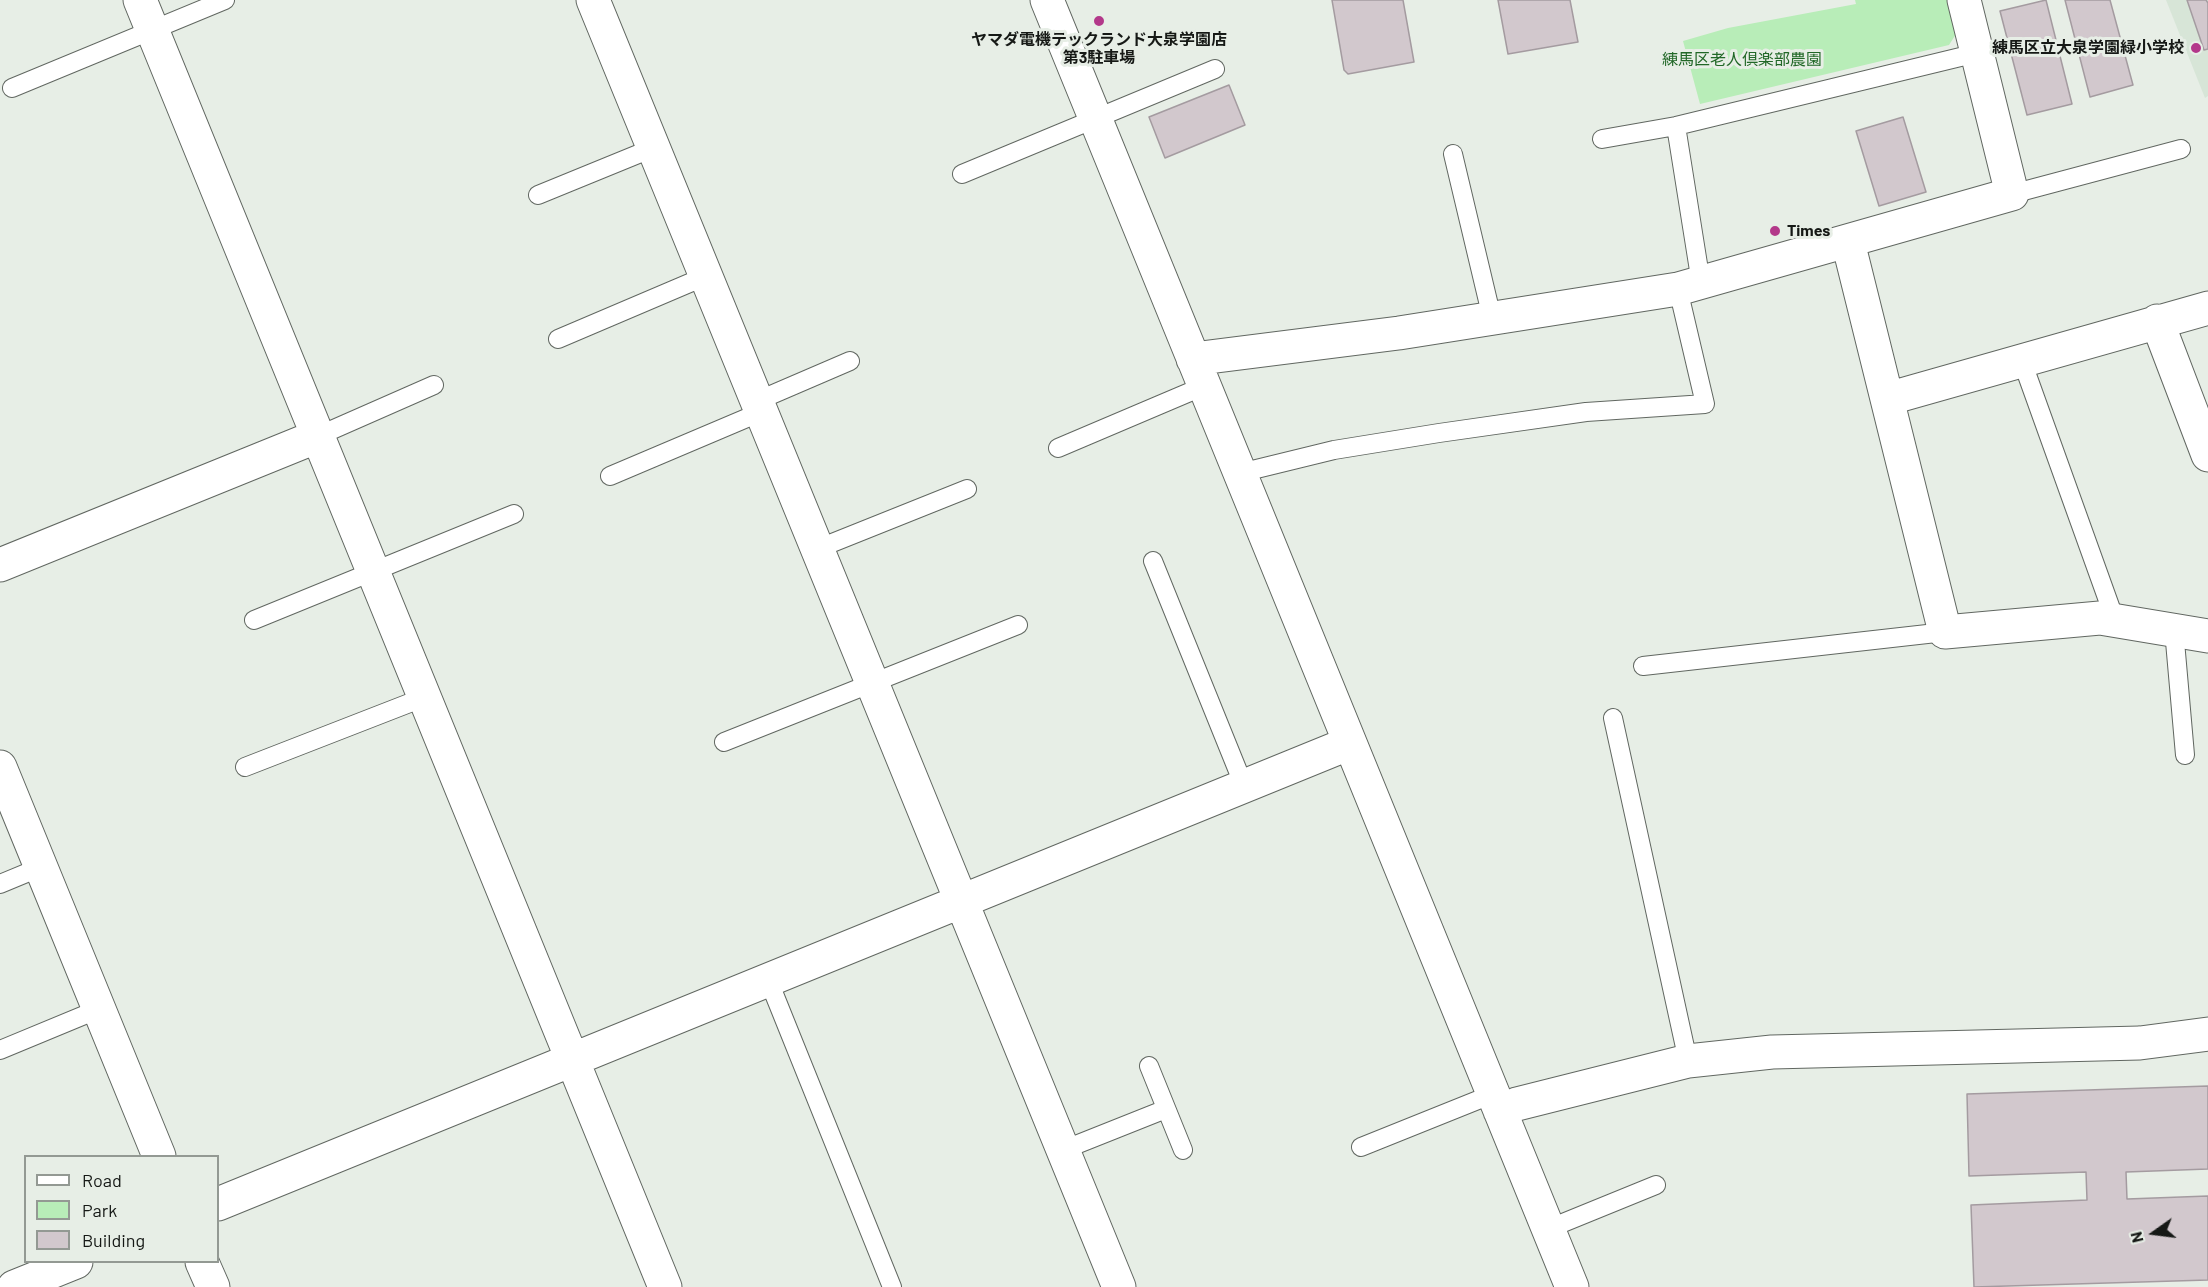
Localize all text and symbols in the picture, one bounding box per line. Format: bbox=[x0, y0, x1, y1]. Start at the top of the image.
marker: ヤマダ電機テックランド大泉学園店 第3駐車場 bbox=[1092, 14, 1106, 28]
place label: ヤマダ電機テックランド大泉学園店 第3駐車場 bbox=[971, 30, 1227, 68]
place label: 練馬区立大泉学園緑小学校 bbox=[1992, 38, 2184, 58]
marker: 練馬区立大泉学園緑小学校 bbox=[2189, 41, 2203, 55]
park label: 練馬区老人倶楽部農園 bbox=[1662, 50, 1822, 70]
place label: Times bbox=[1787, 221, 1830, 241]
marker: Times bbox=[1768, 224, 1782, 238]
legend bbox=[24, 1155, 219, 1263]
text: Road bbox=[82, 1169, 122, 1191]
text: Park bbox=[82, 1199, 117, 1221]
north arrow bbox=[2124, 1203, 2184, 1263]
text: Building bbox=[82, 1229, 145, 1251]
text: N bbox=[2126, 1230, 2147, 1245]

